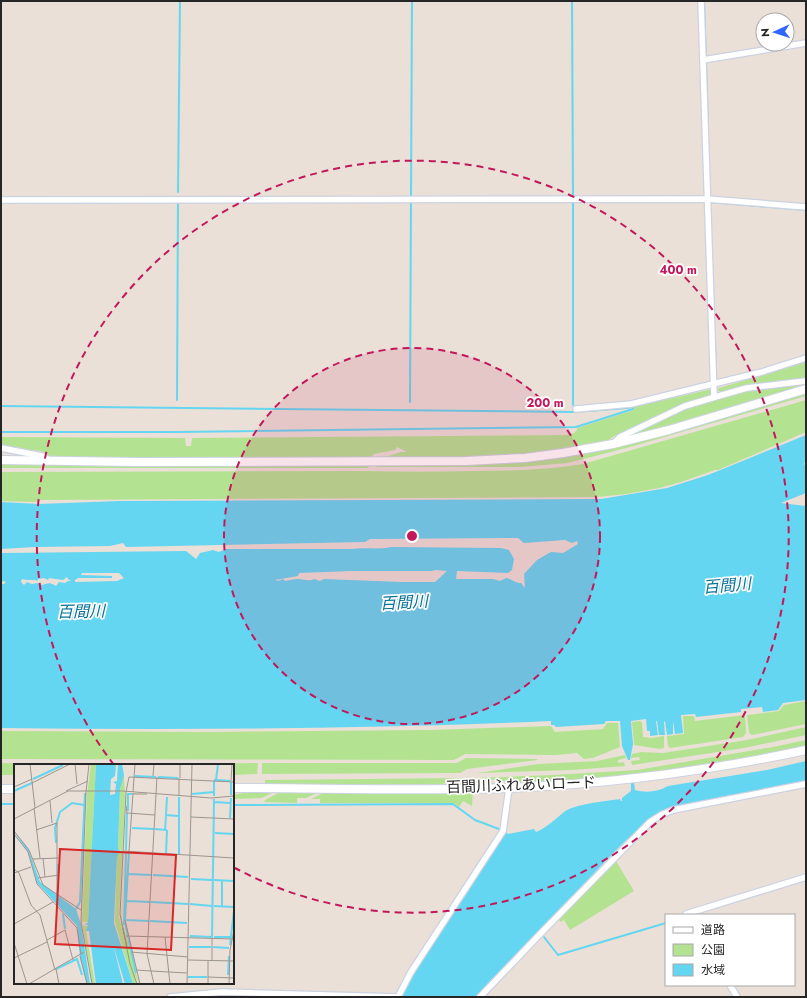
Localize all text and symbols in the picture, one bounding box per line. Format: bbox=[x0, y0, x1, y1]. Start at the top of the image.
north arrow bbox=[755, 12, 795, 52]
text: N bbox=[757, 28, 773, 37]
text: 400 m bbox=[659, 261, 697, 279]
text: 200 m bbox=[526, 394, 564, 412]
centre of rings bbox=[405, 529, 419, 543]
water label: 百間川 bbox=[702, 572, 754, 599]
water label: 百間川 bbox=[379, 590, 431, 615]
water label: 百間川 bbox=[57, 600, 107, 623]
inset map bbox=[14, 764, 234, 984]
street label: 百間川ふれあいロード bbox=[446, 771, 596, 799]
legend bbox=[665, 914, 795, 986]
text: 道路 bbox=[701, 921, 725, 939]
text: 公園 bbox=[701, 941, 725, 959]
text: 水域 bbox=[701, 961, 725, 979]

